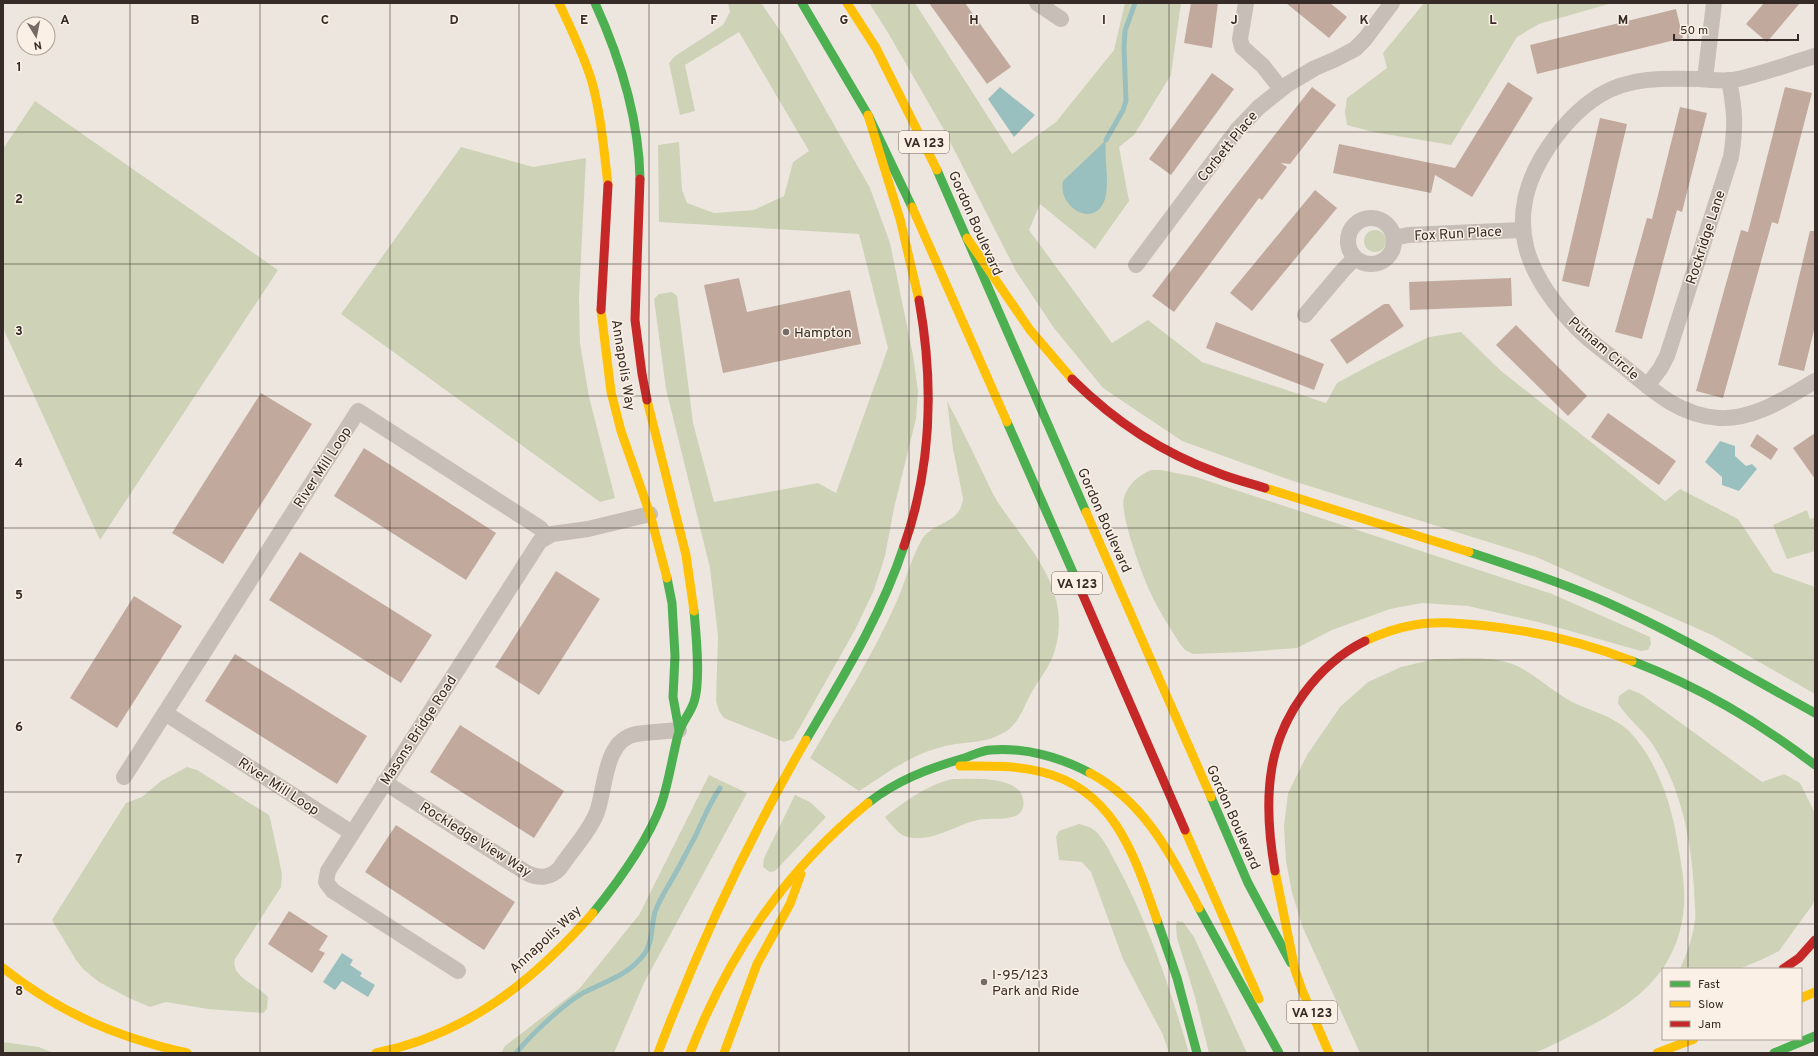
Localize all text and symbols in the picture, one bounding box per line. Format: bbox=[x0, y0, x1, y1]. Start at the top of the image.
text: A bbox=[60, 13, 70, 29]
text: B bbox=[191, 13, 200, 29]
text: C bbox=[321, 13, 329, 29]
text: D bbox=[449, 13, 459, 29]
text: E bbox=[580, 13, 588, 29]
text: F bbox=[710, 13, 718, 29]
text: G bbox=[840, 13, 849, 29]
text: H bbox=[969, 13, 979, 29]
text: I bbox=[1102, 13, 1106, 29]
text: J bbox=[1230, 13, 1238, 29]
text: K bbox=[1359, 13, 1369, 29]
text: L bbox=[1489, 13, 1497, 29]
text: M bbox=[1618, 13, 1628, 29]
north arrow bbox=[16, 16, 56, 56]
scale bar bbox=[1674, 16, 1798, 42]
text: 50 m bbox=[1680, 23, 1708, 39]
text: N bbox=[32, 37, 43, 52]
text: 1 bbox=[16, 60, 22, 76]
street label: Corbett Place bbox=[1194, 108, 1262, 186]
road number: VA 123 bbox=[899, 131, 949, 153]
street label: Gordon Boulevard bbox=[944, 169, 1005, 278]
street label: Rockridge Lane bbox=[1683, 188, 1730, 287]
text: 2 bbox=[15, 192, 23, 208]
street label: Fox Run Place bbox=[1414, 224, 1502, 245]
street label: Putnam Circle bbox=[1564, 314, 1642, 384]
street label: Annapolis Way bbox=[607, 318, 638, 412]
text: 3 bbox=[15, 324, 23, 340]
place label: Hampton bbox=[794, 325, 852, 342]
marker: Hampton bbox=[781, 327, 791, 337]
street label: River Mill Loop bbox=[291, 424, 356, 512]
text: 4 bbox=[15, 456, 23, 472]
street label: Gordon Boulevard bbox=[1073, 466, 1134, 575]
road number: VA 123 bbox=[1052, 572, 1102, 594]
text: 5 bbox=[15, 588, 23, 604]
street label: Masons Bridge Road bbox=[378, 673, 461, 789]
text: 6 bbox=[15, 720, 23, 736]
street label: River Mill Loop bbox=[234, 755, 322, 820]
street label: Gordon Boulevard bbox=[1202, 763, 1263, 872]
street label: Rockledge View Way bbox=[416, 799, 534, 881]
text: 7 bbox=[16, 852, 23, 868]
street label: Annapolis Way bbox=[507, 903, 585, 978]
place label: I-95/123 Park and Ride bbox=[992, 967, 1079, 1000]
legend bbox=[1662, 968, 1802, 1040]
marker: I-95/123 Park and Ride bbox=[979, 977, 989, 987]
text: Fast bbox=[1698, 977, 1720, 993]
text: 8 bbox=[15, 984, 23, 1000]
text: Slow bbox=[1698, 997, 1724, 1013]
road number: VA 123 bbox=[1287, 1001, 1337, 1023]
text: Jam bbox=[1698, 1017, 1721, 1033]

